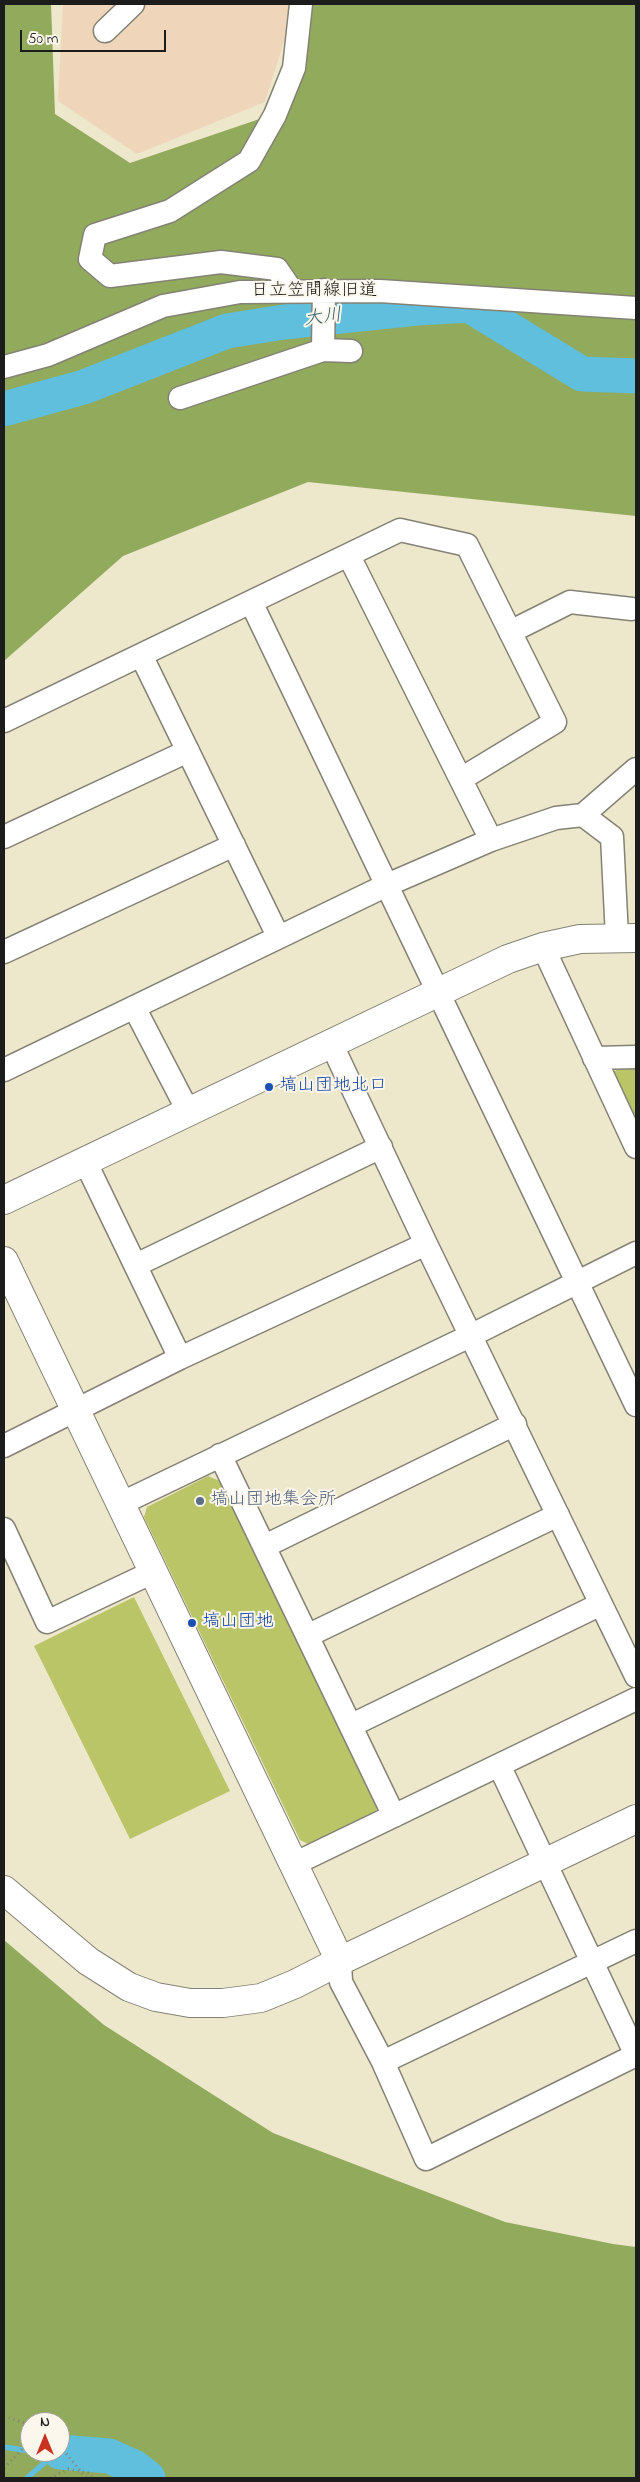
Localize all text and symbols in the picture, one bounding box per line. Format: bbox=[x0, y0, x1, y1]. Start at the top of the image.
scale bar bbox=[22, 20, 169, 52]
text: 50 m bbox=[28, 28, 58, 50]
street label: 日立笠間線旧道 bbox=[251, 281, 377, 303]
water label: 大川 bbox=[303, 305, 343, 333]
place label: 塙山団地北口 bbox=[279, 1076, 387, 1098]
marker: 塙山団地北口 bbox=[263, 1081, 275, 1093]
place label: 塙山団地集会所 bbox=[210, 1490, 336, 1512]
marker: 塙山団地集会所 bbox=[194, 1495, 206, 1507]
place label: 塙山団地 bbox=[202, 1612, 274, 1634]
marker: 塙山団地 bbox=[186, 1617, 198, 1629]
north arrow bbox=[20, 2412, 70, 2462]
text: N bbox=[40, 2412, 50, 2433]

